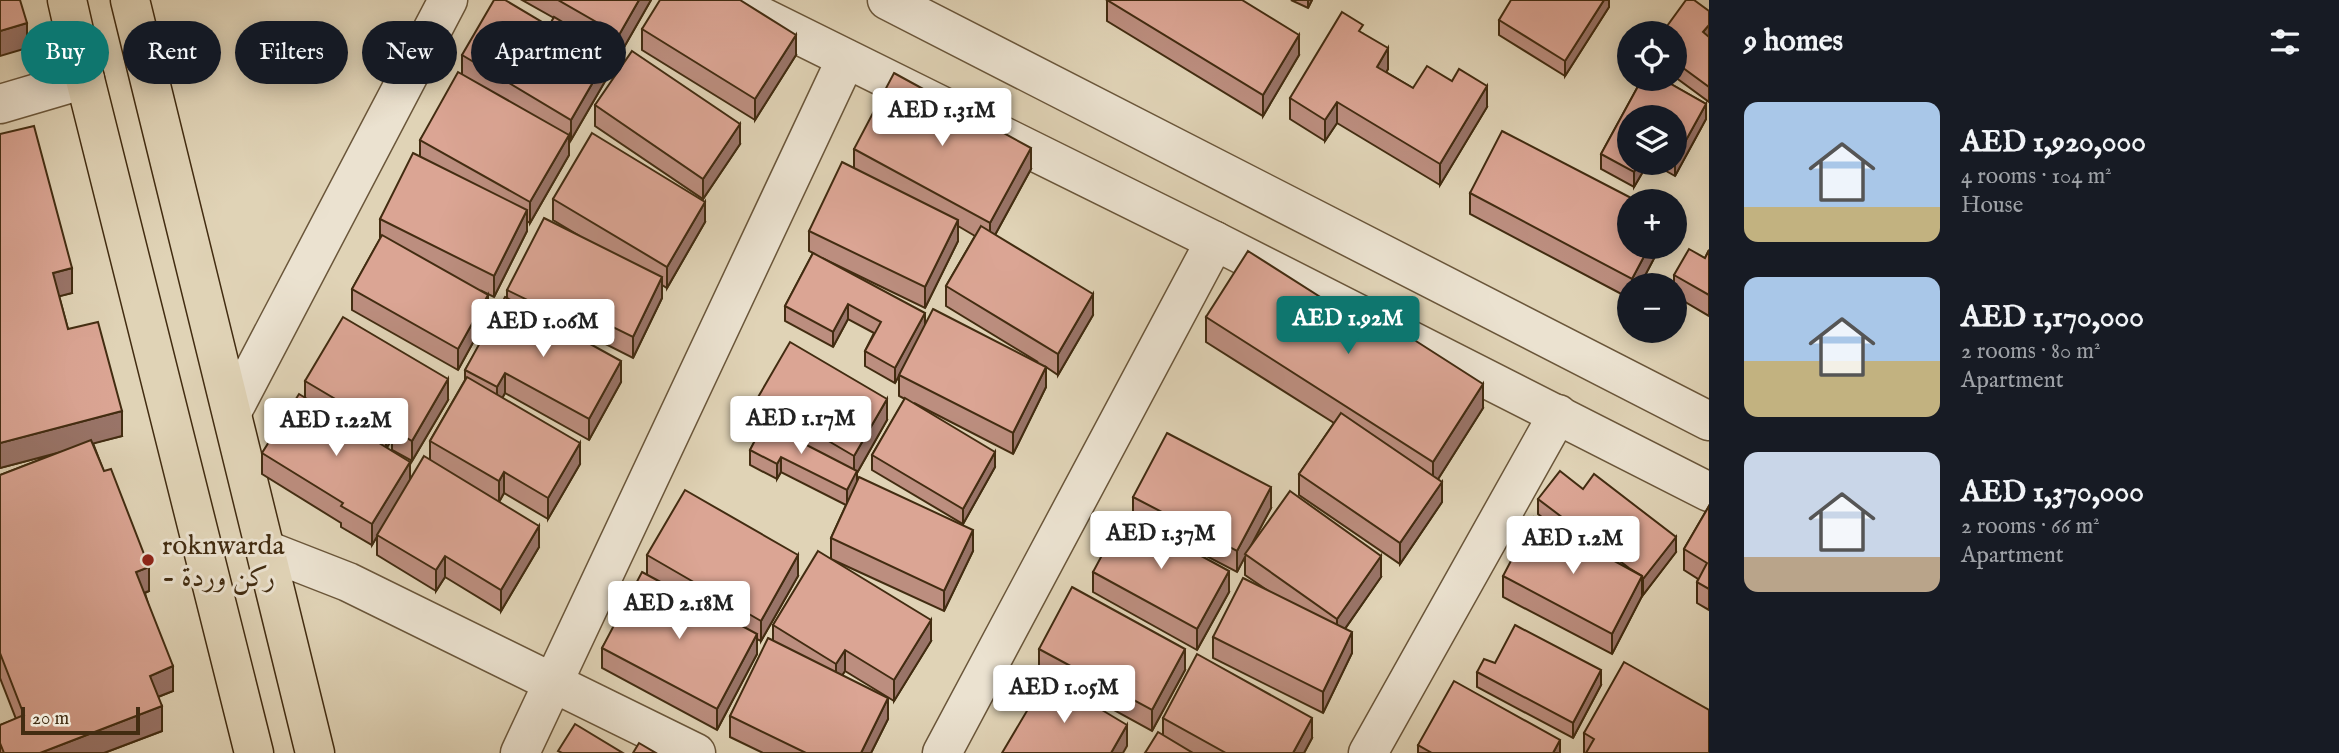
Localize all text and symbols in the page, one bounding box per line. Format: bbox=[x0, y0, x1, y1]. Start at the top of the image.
chip: Buy bbox=[21, 21, 109, 84]
chip: Rent bbox=[123, 21, 221, 84]
chip: Filters bbox=[235, 21, 348, 84]
chip: New bbox=[362, 21, 457, 84]
chip: Apartment bbox=[471, 21, 626, 84]
map controls bbox=[1617, 21, 1687, 343]
button: locate bbox=[1617, 21, 1687, 91]
text: 9 homes bbox=[1744, 23, 1843, 61]
icon: filters bbox=[2266, 23, 2304, 61]
pin: AED 1.31M bbox=[862, 88, 1022, 148]
text: AED 1.31M bbox=[888, 96, 996, 125]
button: layers bbox=[1617, 105, 1687, 175]
text: AED 1,920,000 bbox=[1961, 124, 2146, 162]
icon: home bbox=[1800, 130, 1884, 214]
text: 4 rooms · 104 m² bbox=[1961, 162, 2112, 191]
button: + bbox=[1617, 189, 1687, 259]
text: House bbox=[1961, 191, 2023, 220]
button: − bbox=[1617, 273, 1687, 343]
pin: AED 1.92M bbox=[1268, 296, 1428, 356]
text: AED 1,170,000 bbox=[1961, 299, 2144, 337]
pin: AED 1.06M bbox=[463, 300, 623, 359]
text: AED 1.92M bbox=[1293, 304, 1403, 333]
icon: home bbox=[1800, 305, 1884, 389]
text: AED 1.06M bbox=[487, 307, 599, 336]
text: 2 rooms · 80 m² bbox=[1961, 337, 2101, 366]
text: Apartment bbox=[1961, 366, 2064, 395]
pin: AED 1.17M bbox=[721, 396, 881, 456]
pin: AED 1.22M bbox=[256, 398, 416, 458]
text: AED 1.17M bbox=[746, 404, 856, 433]
text: AED 1.22M bbox=[280, 406, 392, 435]
text: AED 1,370,000 bbox=[1961, 474, 2144, 512]
icon: home bbox=[1800, 480, 1884, 564]
pin: AED 1.37M bbox=[1081, 512, 1241, 571]
text: 2 rooms · 66 m² bbox=[1961, 512, 2100, 541]
pin: AED 1.2M bbox=[1501, 516, 1645, 576]
text: AED 1.37M bbox=[1106, 519, 1216, 548]
text: AED 1.2M bbox=[1523, 524, 1623, 553]
place label: roknwarda - ركن وردة bbox=[162, 529, 286, 596]
text: Apartment bbox=[1961, 541, 2064, 570]
marker: roknwarda - ركن وردة bbox=[140, 552, 156, 568]
pin: AED 2.18M bbox=[599, 582, 759, 641]
text: AED 2.18M bbox=[624, 589, 734, 618]
pin: AED 1.05M bbox=[984, 666, 1144, 725]
text: AED 1.05M bbox=[1009, 673, 1119, 702]
scale bar bbox=[21, 704, 140, 736]
text: 20 m bbox=[32, 707, 69, 731]

